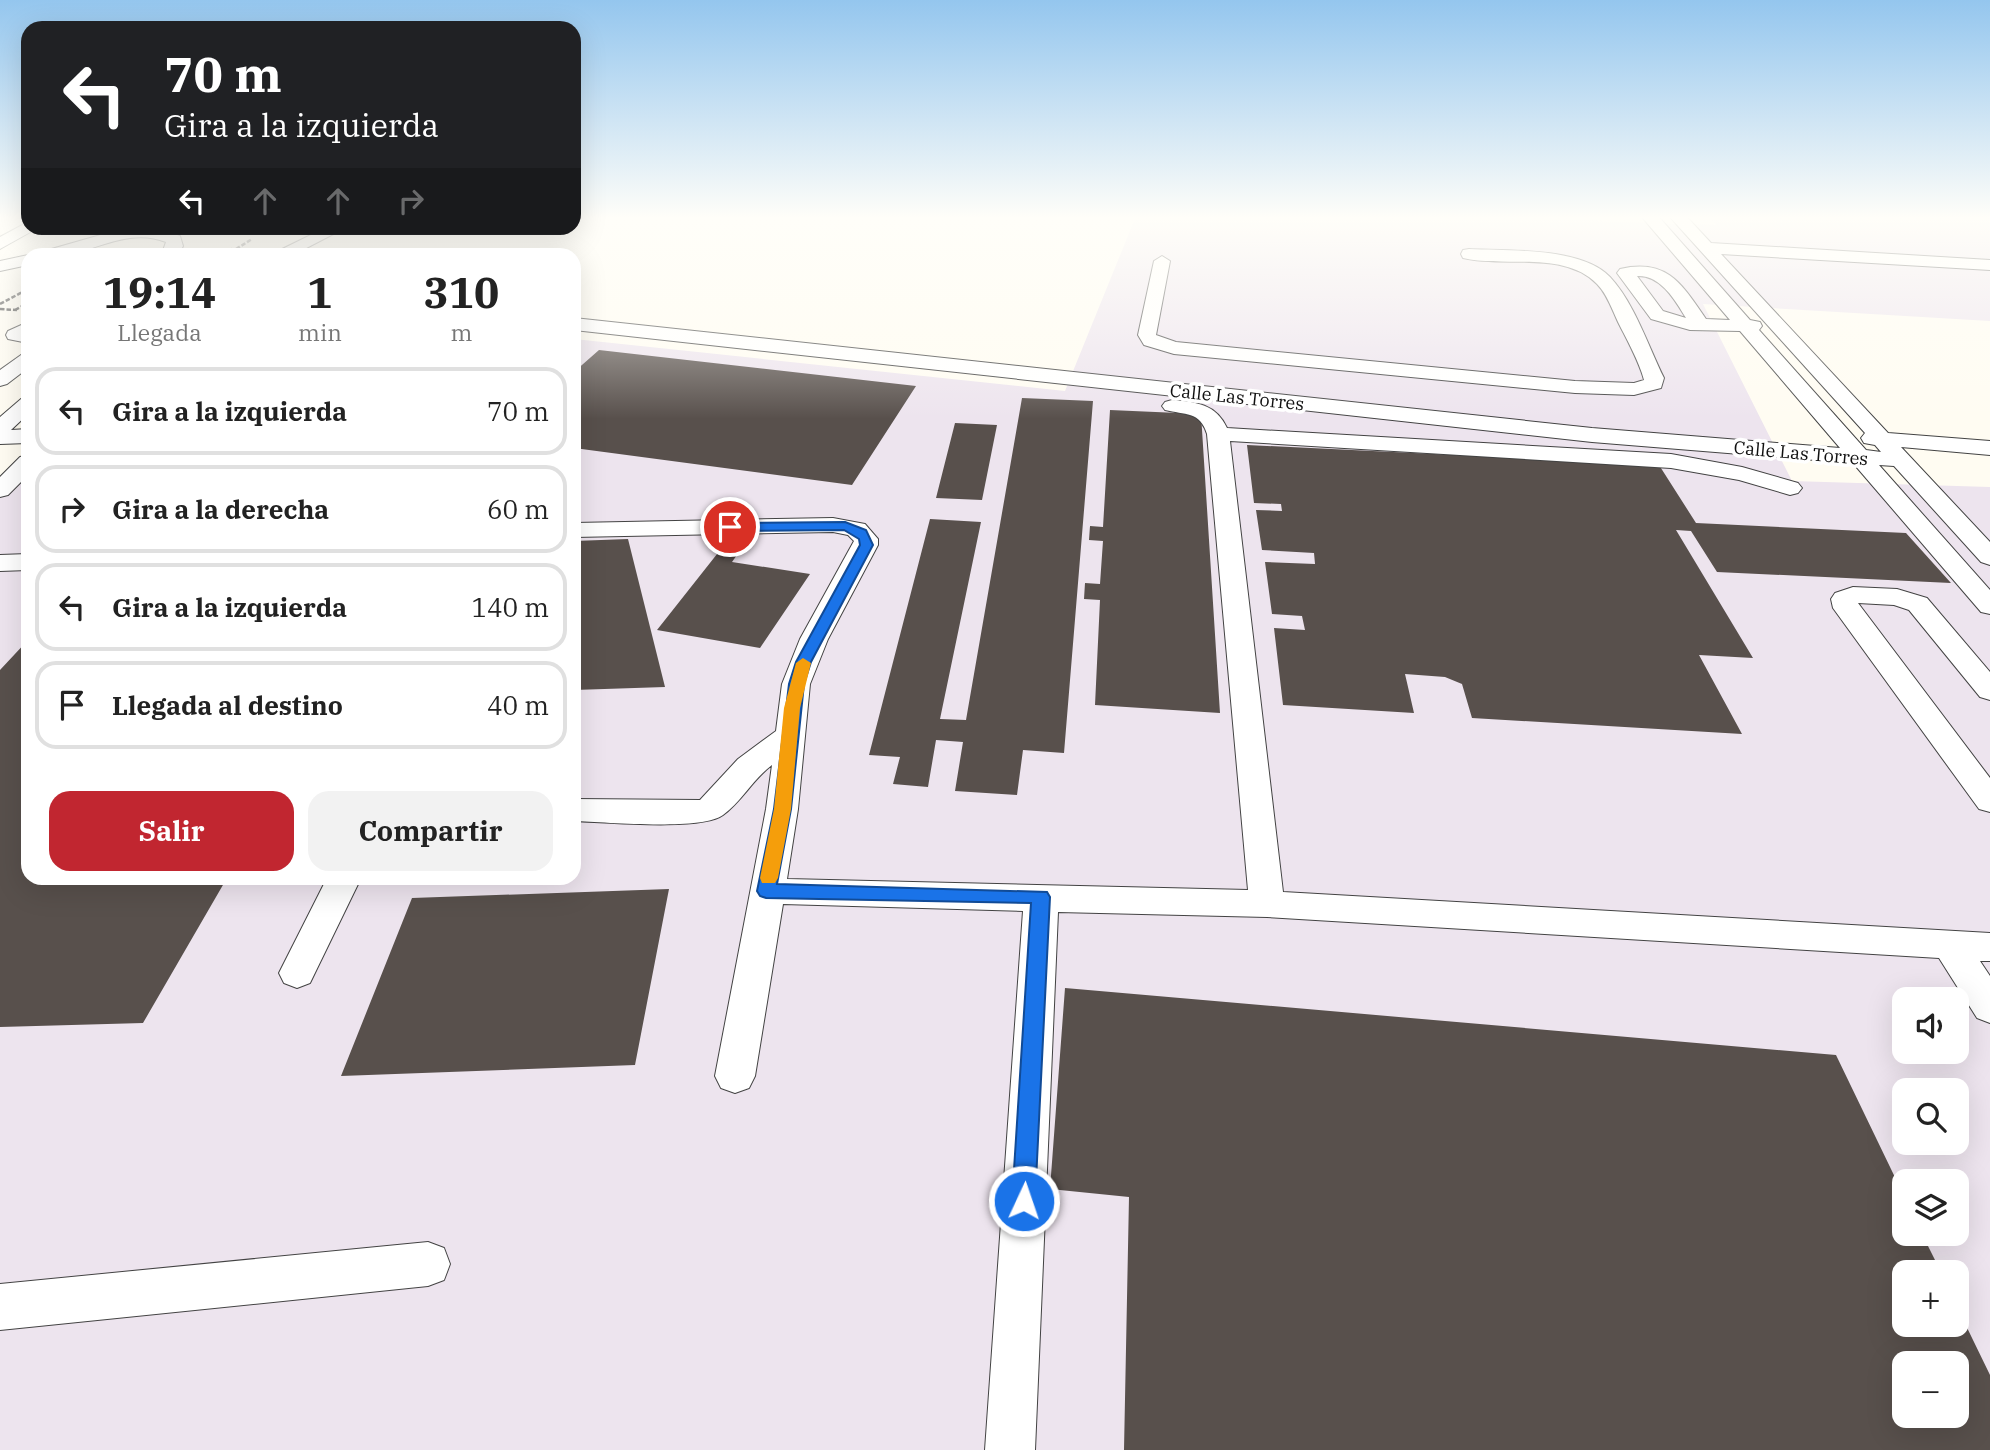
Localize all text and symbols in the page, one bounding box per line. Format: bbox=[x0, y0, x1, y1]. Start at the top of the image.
text: 70 m bbox=[164, 42, 282, 105]
icon: left bbox=[49, 49, 140, 140]
text: Gira a la izquierda bbox=[164, 104, 439, 146]
icon: left bbox=[173, 182, 211, 220]
icon: ahead bbox=[246, 182, 284, 220]
icon: ahead bbox=[319, 182, 357, 220]
icon: right bbox=[392, 182, 430, 220]
text: 19:14 bbox=[103, 265, 216, 320]
text: 1 bbox=[307, 265, 333, 320]
text: 310 bbox=[424, 265, 499, 320]
text: Llegada bbox=[117, 317, 202, 347]
text: min bbox=[298, 317, 342, 347]
text: m bbox=[450, 317, 472, 347]
street label: Calle Las Torres bbox=[1169, 379, 1305, 415]
icon: left bbox=[53, 392, 91, 430]
text: Gira a la izquierda bbox=[112, 394, 347, 428]
text: 70 m bbox=[487, 394, 549, 428]
street label: Calle Las Torres bbox=[1733, 436, 1869, 470]
icon: right bbox=[53, 490, 91, 528]
text: Gira a la derecha bbox=[112, 492, 329, 526]
text: 60 m bbox=[487, 492, 549, 526]
pin bbox=[700, 497, 760, 557]
icon: arrive bbox=[711, 508, 749, 546]
icon: left bbox=[53, 588, 91, 626]
text: Gira a la izquierda bbox=[112, 590, 347, 624]
text: 140 m bbox=[471, 590, 549, 624]
icon: arrive bbox=[53, 686, 91, 724]
text: Llegada al destino bbox=[112, 688, 343, 722]
text: 40 m bbox=[487, 688, 549, 722]
button: Salir bbox=[49, 791, 294, 871]
button: Compartir bbox=[308, 791, 553, 871]
map controls bbox=[1892, 987, 1969, 1428]
button: sound bbox=[1892, 987, 1969, 1064]
button: search bbox=[1892, 1078, 1969, 1155]
position arrow bbox=[987, 1164, 1061, 1238]
button: layers bbox=[1892, 1169, 1969, 1246]
button: + bbox=[1892, 1260, 1969, 1337]
button: − bbox=[1892, 1351, 1969, 1428]

